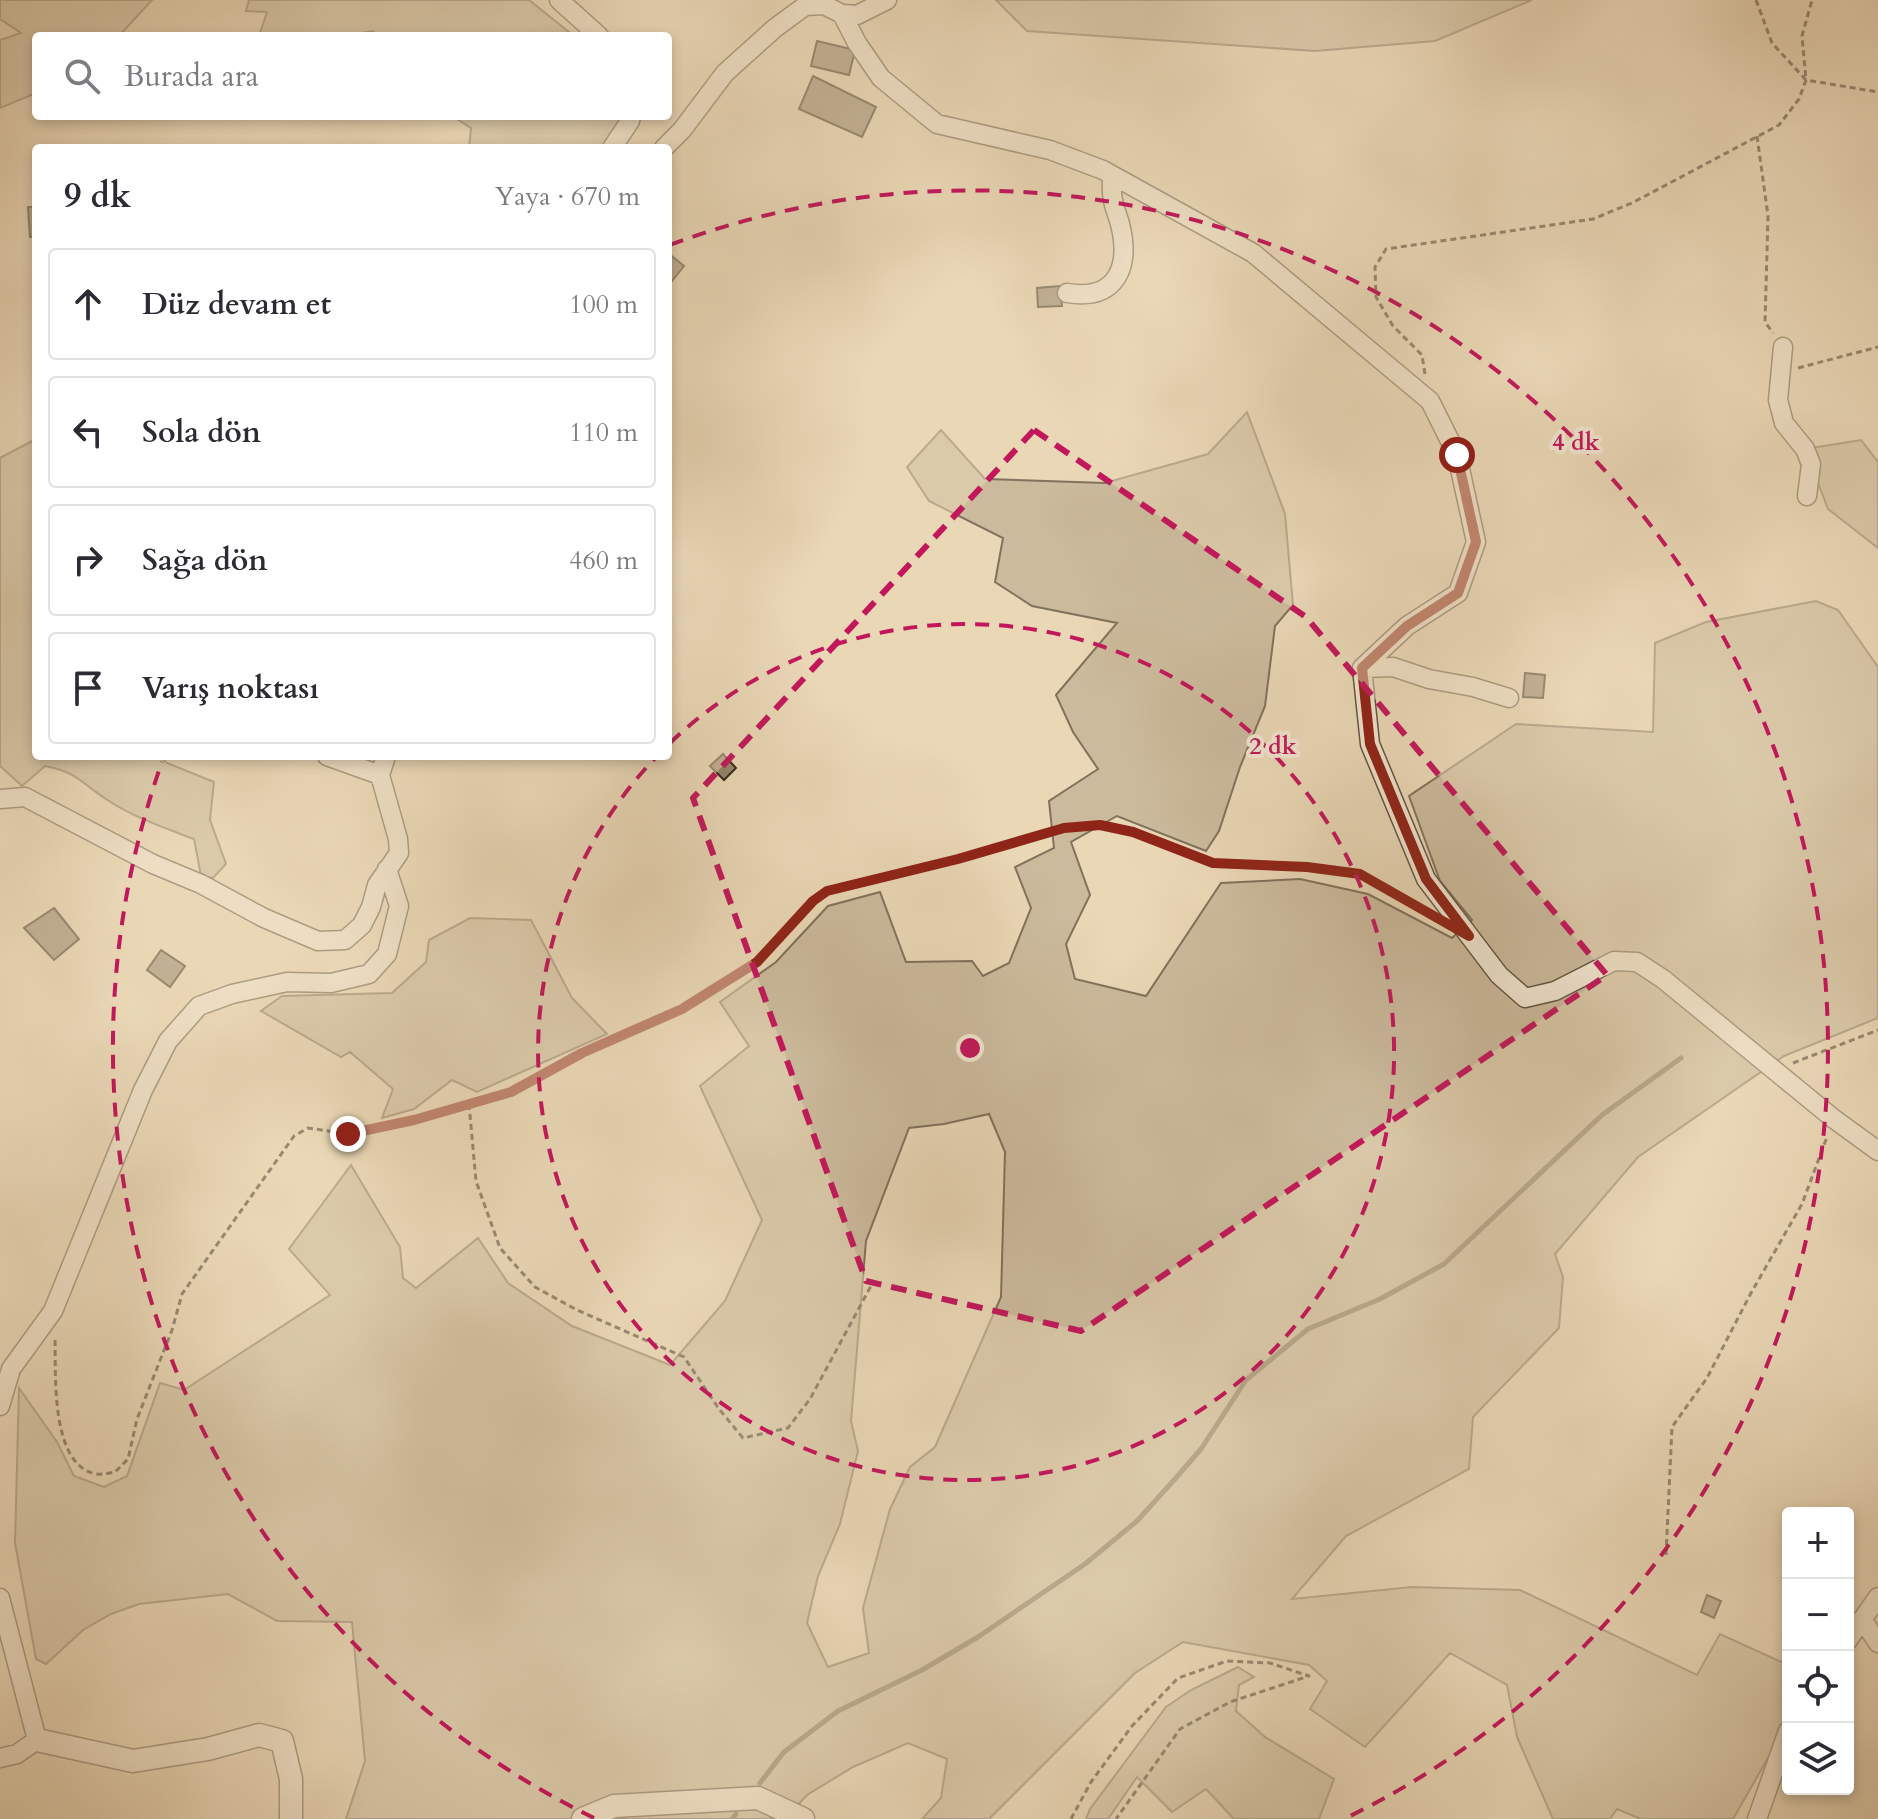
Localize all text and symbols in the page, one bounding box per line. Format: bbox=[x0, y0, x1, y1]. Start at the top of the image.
search box bbox=[32, 32, 672, 120]
icon: search bbox=[60, 54, 104, 98]
text: Burada ara bbox=[124, 56, 259, 97]
text: 9 dk bbox=[64, 173, 131, 219]
text: Yaya · 670 m bbox=[495, 179, 640, 214]
icon: ahead bbox=[66, 282, 110, 326]
text: Düz devam et bbox=[142, 284, 331, 325]
text: 100 m bbox=[569, 287, 638, 322]
icon: left bbox=[66, 410, 110, 454]
text: Sola dön bbox=[142, 412, 261, 453]
text: 110 m bbox=[569, 415, 638, 450]
text: 4 dk bbox=[1552, 426, 1600, 459]
route start bbox=[1439, 437, 1475, 473]
icon: right bbox=[66, 538, 110, 582]
text: Sağa dön bbox=[142, 540, 268, 581]
text: 460 m bbox=[569, 543, 638, 578]
icon: arrive bbox=[66, 666, 110, 710]
text: Varış noktası bbox=[142, 668, 319, 709]
text: 2 dk bbox=[1249, 730, 1297, 763]
centre of rings bbox=[956, 1034, 984, 1062]
route end bbox=[330, 1116, 366, 1152]
map controls bbox=[1782, 1507, 1854, 1795]
button: + bbox=[1782, 1507, 1854, 1579]
button: − bbox=[1782, 1579, 1854, 1651]
button: locate bbox=[1782, 1651, 1854, 1723]
button: layers bbox=[1782, 1723, 1854, 1795]

